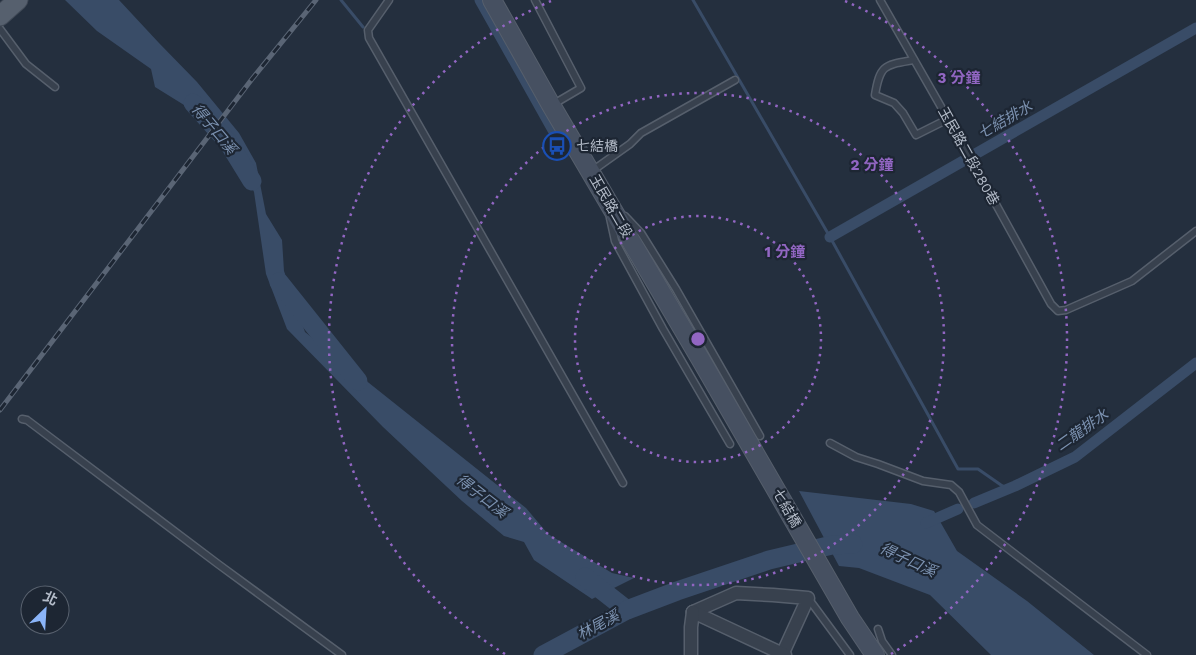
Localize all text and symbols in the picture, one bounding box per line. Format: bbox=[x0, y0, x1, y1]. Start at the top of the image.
text: 3 分鐘 bbox=[937, 69, 981, 87]
water label: 七結排水 bbox=[975, 97, 1036, 143]
water label: 得子口溪 bbox=[188, 100, 241, 159]
street label: 玉民路二段280巷 bbox=[935, 104, 1003, 208]
bus stop icon: 七結橋 bbox=[542, 131, 572, 161]
place label: 七結橋 bbox=[576, 138, 618, 154]
text: 2 分鐘 bbox=[850, 156, 894, 174]
street label: 玉民路二段 bbox=[587, 172, 635, 240]
text: 1 分鐘 bbox=[765, 243, 805, 261]
centre of rings bbox=[689, 330, 707, 348]
water label: 二龍排水 bbox=[1052, 405, 1113, 455]
water label: 得子口溪 bbox=[453, 470, 513, 523]
street label: 七結橋 bbox=[770, 486, 804, 530]
water label: 得子口溪 bbox=[877, 539, 941, 582]
north arrow bbox=[20, 585, 70, 635]
text: 北 bbox=[41, 588, 60, 608]
water label: 林尾溪 bbox=[574, 606, 624, 644]

